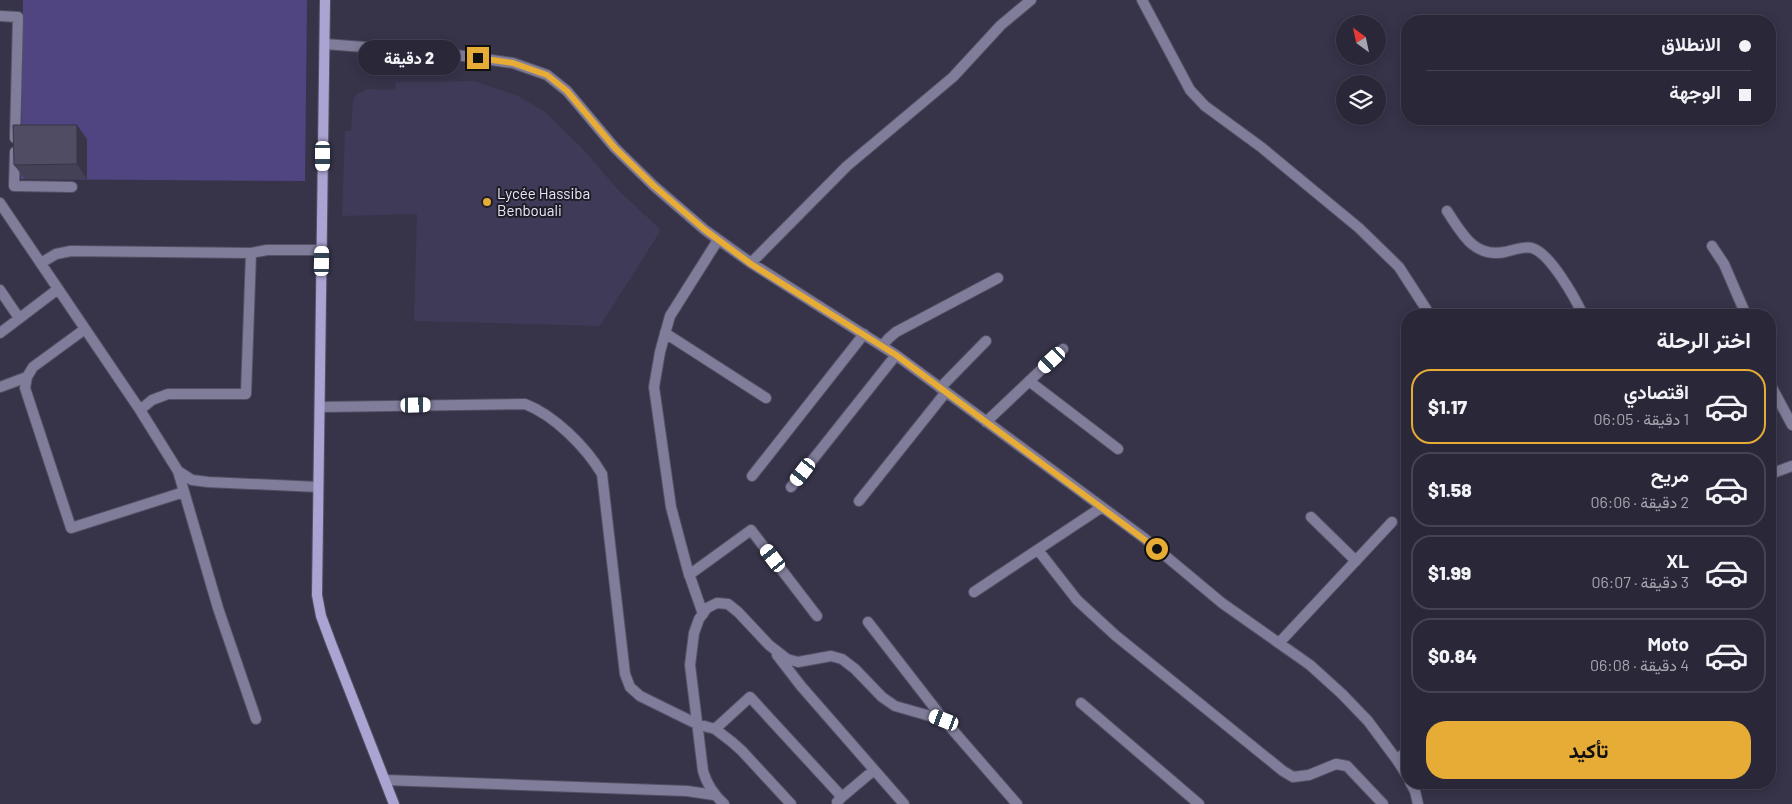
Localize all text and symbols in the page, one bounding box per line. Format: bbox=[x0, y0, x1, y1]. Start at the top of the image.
north arrow bbox=[1336, 15, 1386, 65]
map controls bbox=[1336, 15, 1386, 125]
text: الانطلاق bbox=[1661, 32, 1721, 55]
callout: 2 دقيقة bbox=[358, 40, 460, 76]
route end bbox=[467, 47, 489, 69]
text: 2 دقيقة bbox=[384, 48, 434, 67]
button: layers bbox=[1336, 75, 1386, 125]
text: الوجهة bbox=[1669, 80, 1721, 103]
car bbox=[315, 141, 330, 171]
place label: Lycée Hassiba Benbouali bbox=[497, 184, 590, 219]
marker: Lycée Hassiba Benbouali bbox=[481, 196, 493, 208]
car bbox=[314, 246, 329, 276]
text: اختر الرحلة bbox=[1656, 326, 1751, 352]
car bbox=[1035, 344, 1068, 376]
text: اقتصادي bbox=[1624, 380, 1689, 403]
icon: car bbox=[1704, 384, 1749, 429]
text: $1.17 bbox=[1428, 395, 1467, 418]
car bbox=[400, 397, 431, 413]
text: 1 دقيقة · 06:05 bbox=[1593, 409, 1689, 428]
car bbox=[787, 456, 818, 488]
text: مريح bbox=[1651, 463, 1689, 486]
icon: car bbox=[1704, 467, 1749, 512]
text: $1.58 bbox=[1428, 478, 1472, 501]
text: 2 دقيقة · 06:06 bbox=[1590, 492, 1689, 511]
route start bbox=[1146, 538, 1168, 560]
car bbox=[757, 542, 788, 574]
text: XL bbox=[1666, 549, 1689, 572]
icon: car bbox=[1704, 550, 1749, 595]
text: $1.99 bbox=[1428, 561, 1471, 584]
text: 3 دقيقة · 06:07 bbox=[1591, 572, 1689, 591]
text: Moto bbox=[1647, 632, 1689, 655]
icon: car bbox=[1704, 633, 1749, 678]
text: $0.84 bbox=[1428, 644, 1477, 667]
text: 4 دقيقة · 06:08 bbox=[1590, 655, 1689, 674]
car bbox=[927, 708, 960, 732]
button: تأكيد bbox=[1426, 721, 1751, 779]

